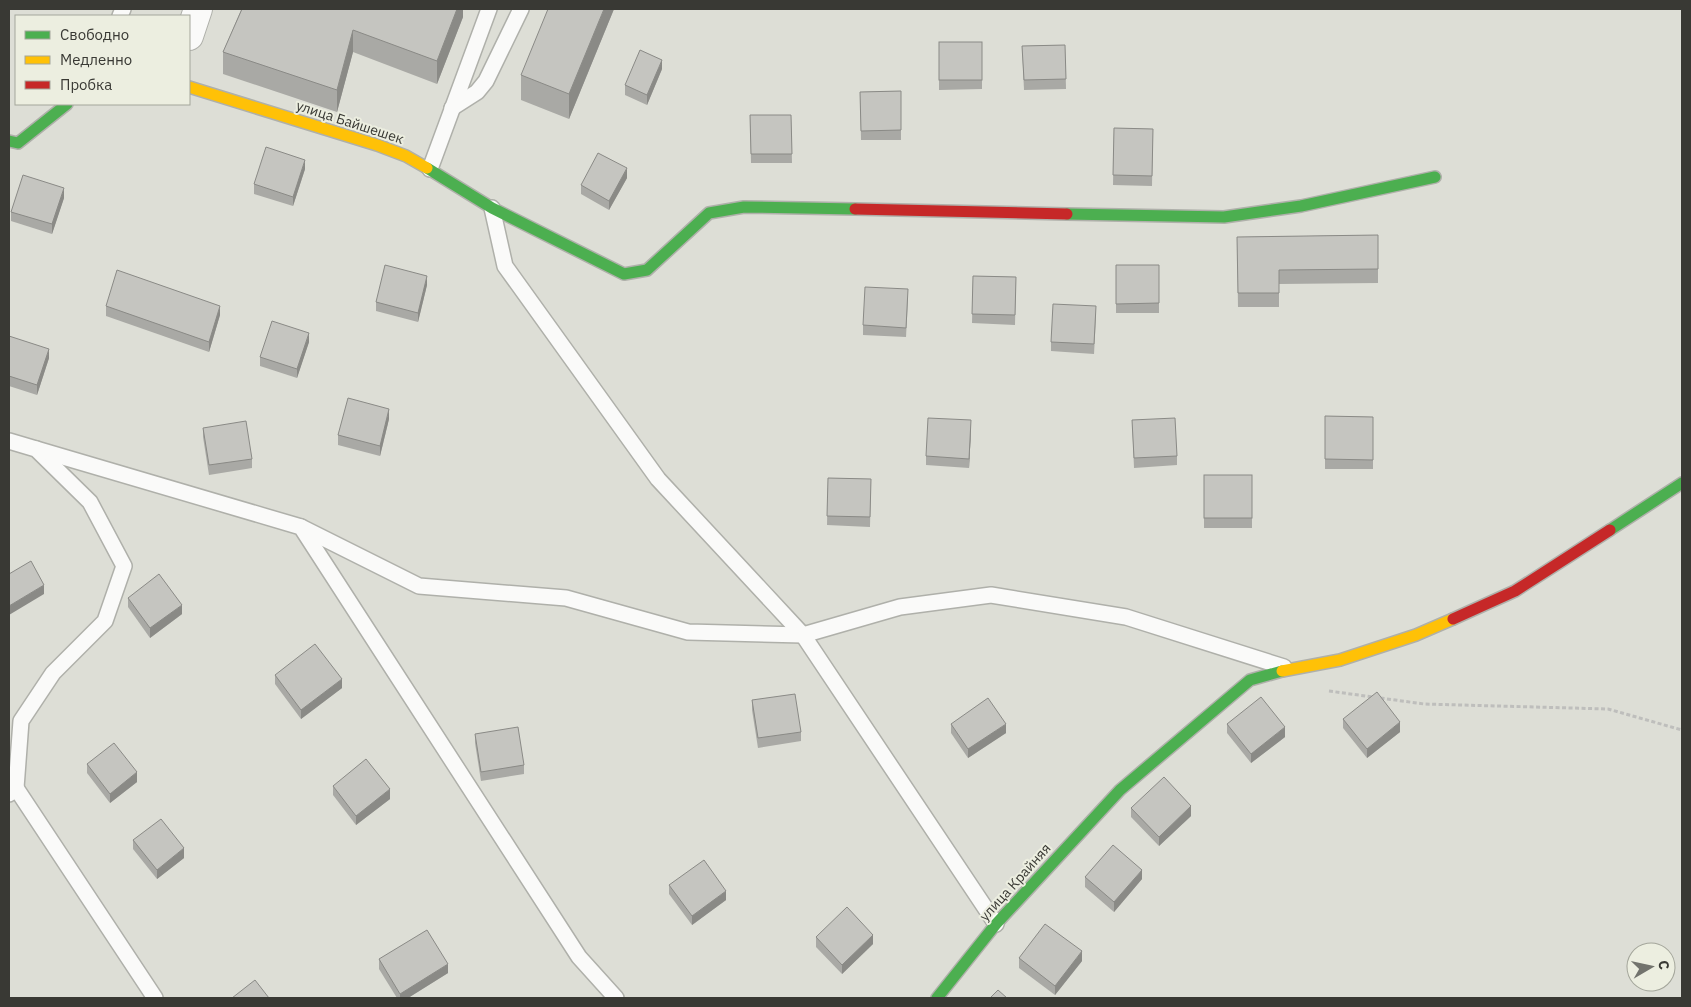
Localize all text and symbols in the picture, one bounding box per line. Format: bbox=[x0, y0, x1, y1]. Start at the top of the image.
legend bbox=[15, 15, 190, 105]
text: Свободно bbox=[60, 25, 129, 44]
text: Медленно bbox=[60, 50, 132, 69]
text: Пробка bbox=[60, 75, 112, 94]
street label: улица Байшешек bbox=[294, 96, 406, 148]
street label: улица Крайняя bbox=[975, 839, 1055, 925]
north arrow bbox=[1626, 942, 1676, 992]
text: С bbox=[1654, 959, 1673, 971]

